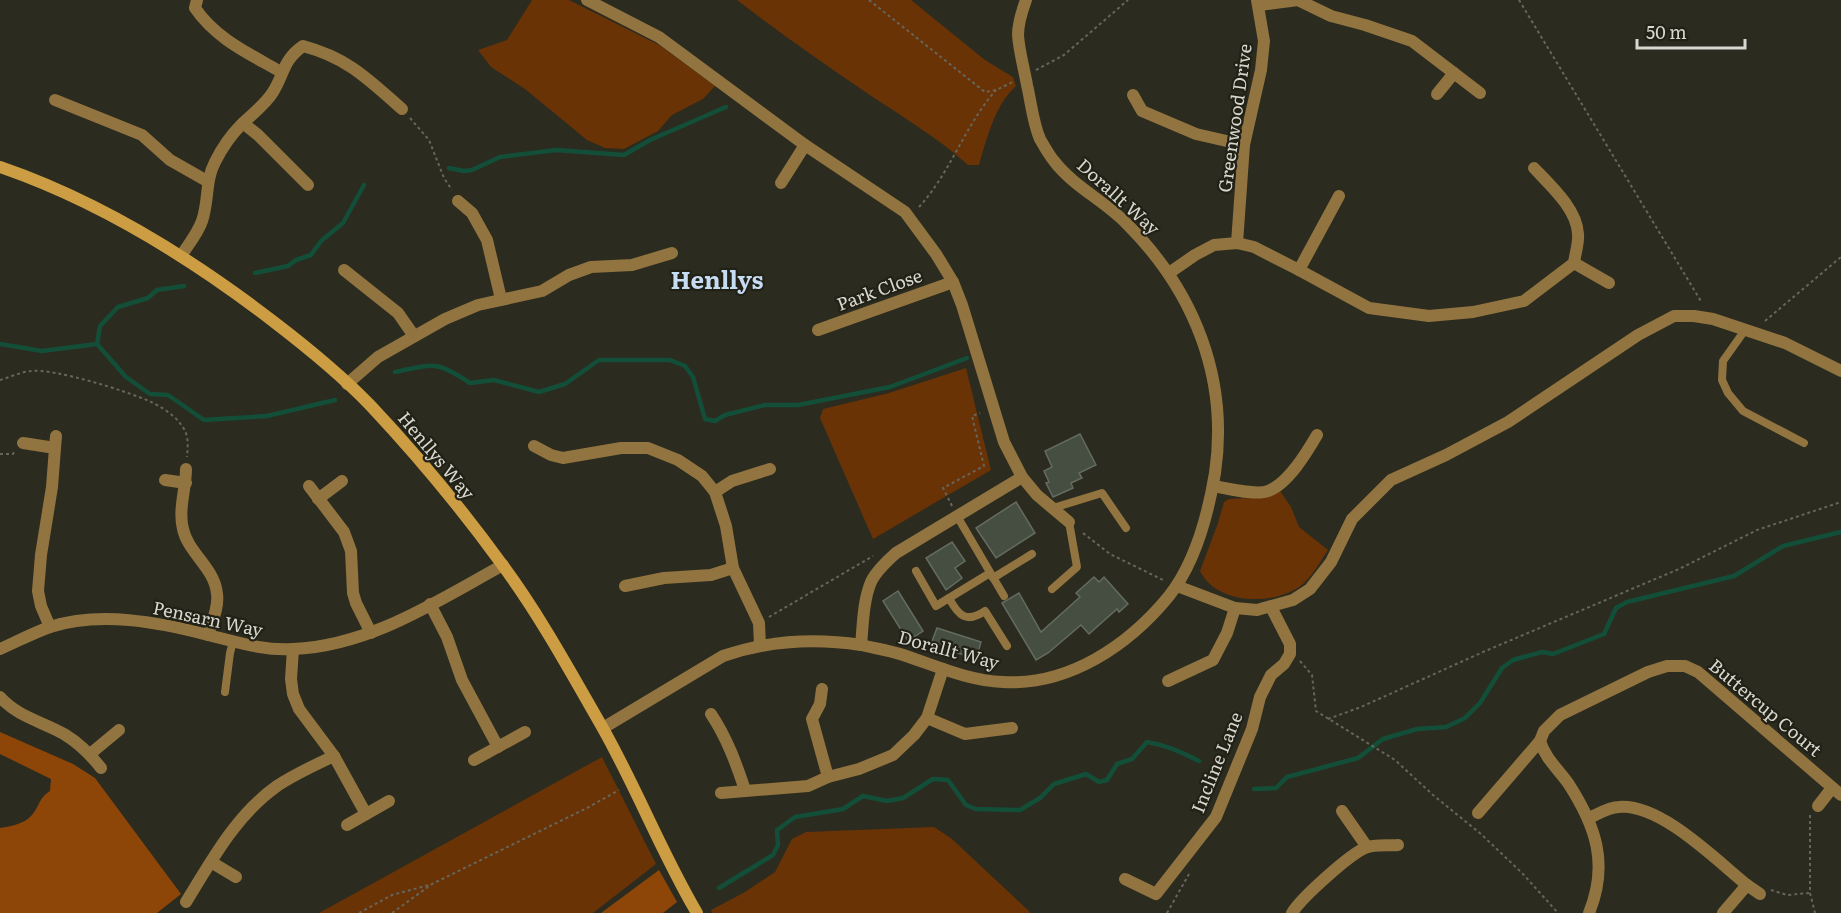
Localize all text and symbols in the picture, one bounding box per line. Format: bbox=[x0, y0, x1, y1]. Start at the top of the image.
scale bar bbox=[1637, 12, 1745, 50]
text: 50 m bbox=[1646, 18, 1687, 45]
street label: Greenwood Drive bbox=[1210, 42, 1258, 194]
street label: Dorallt Way bbox=[1071, 151, 1167, 241]
district label: Henllys bbox=[671, 261, 763, 296]
street label: Park Close bbox=[833, 261, 925, 317]
street label: Henllys Way bbox=[392, 405, 482, 505]
street label: Pensarn Way bbox=[150, 593, 266, 643]
street label: Dorallt Way bbox=[895, 623, 1003, 676]
street label: Buttercup Court bbox=[1704, 652, 1829, 763]
street label: Incline Lane bbox=[1183, 707, 1249, 817]

